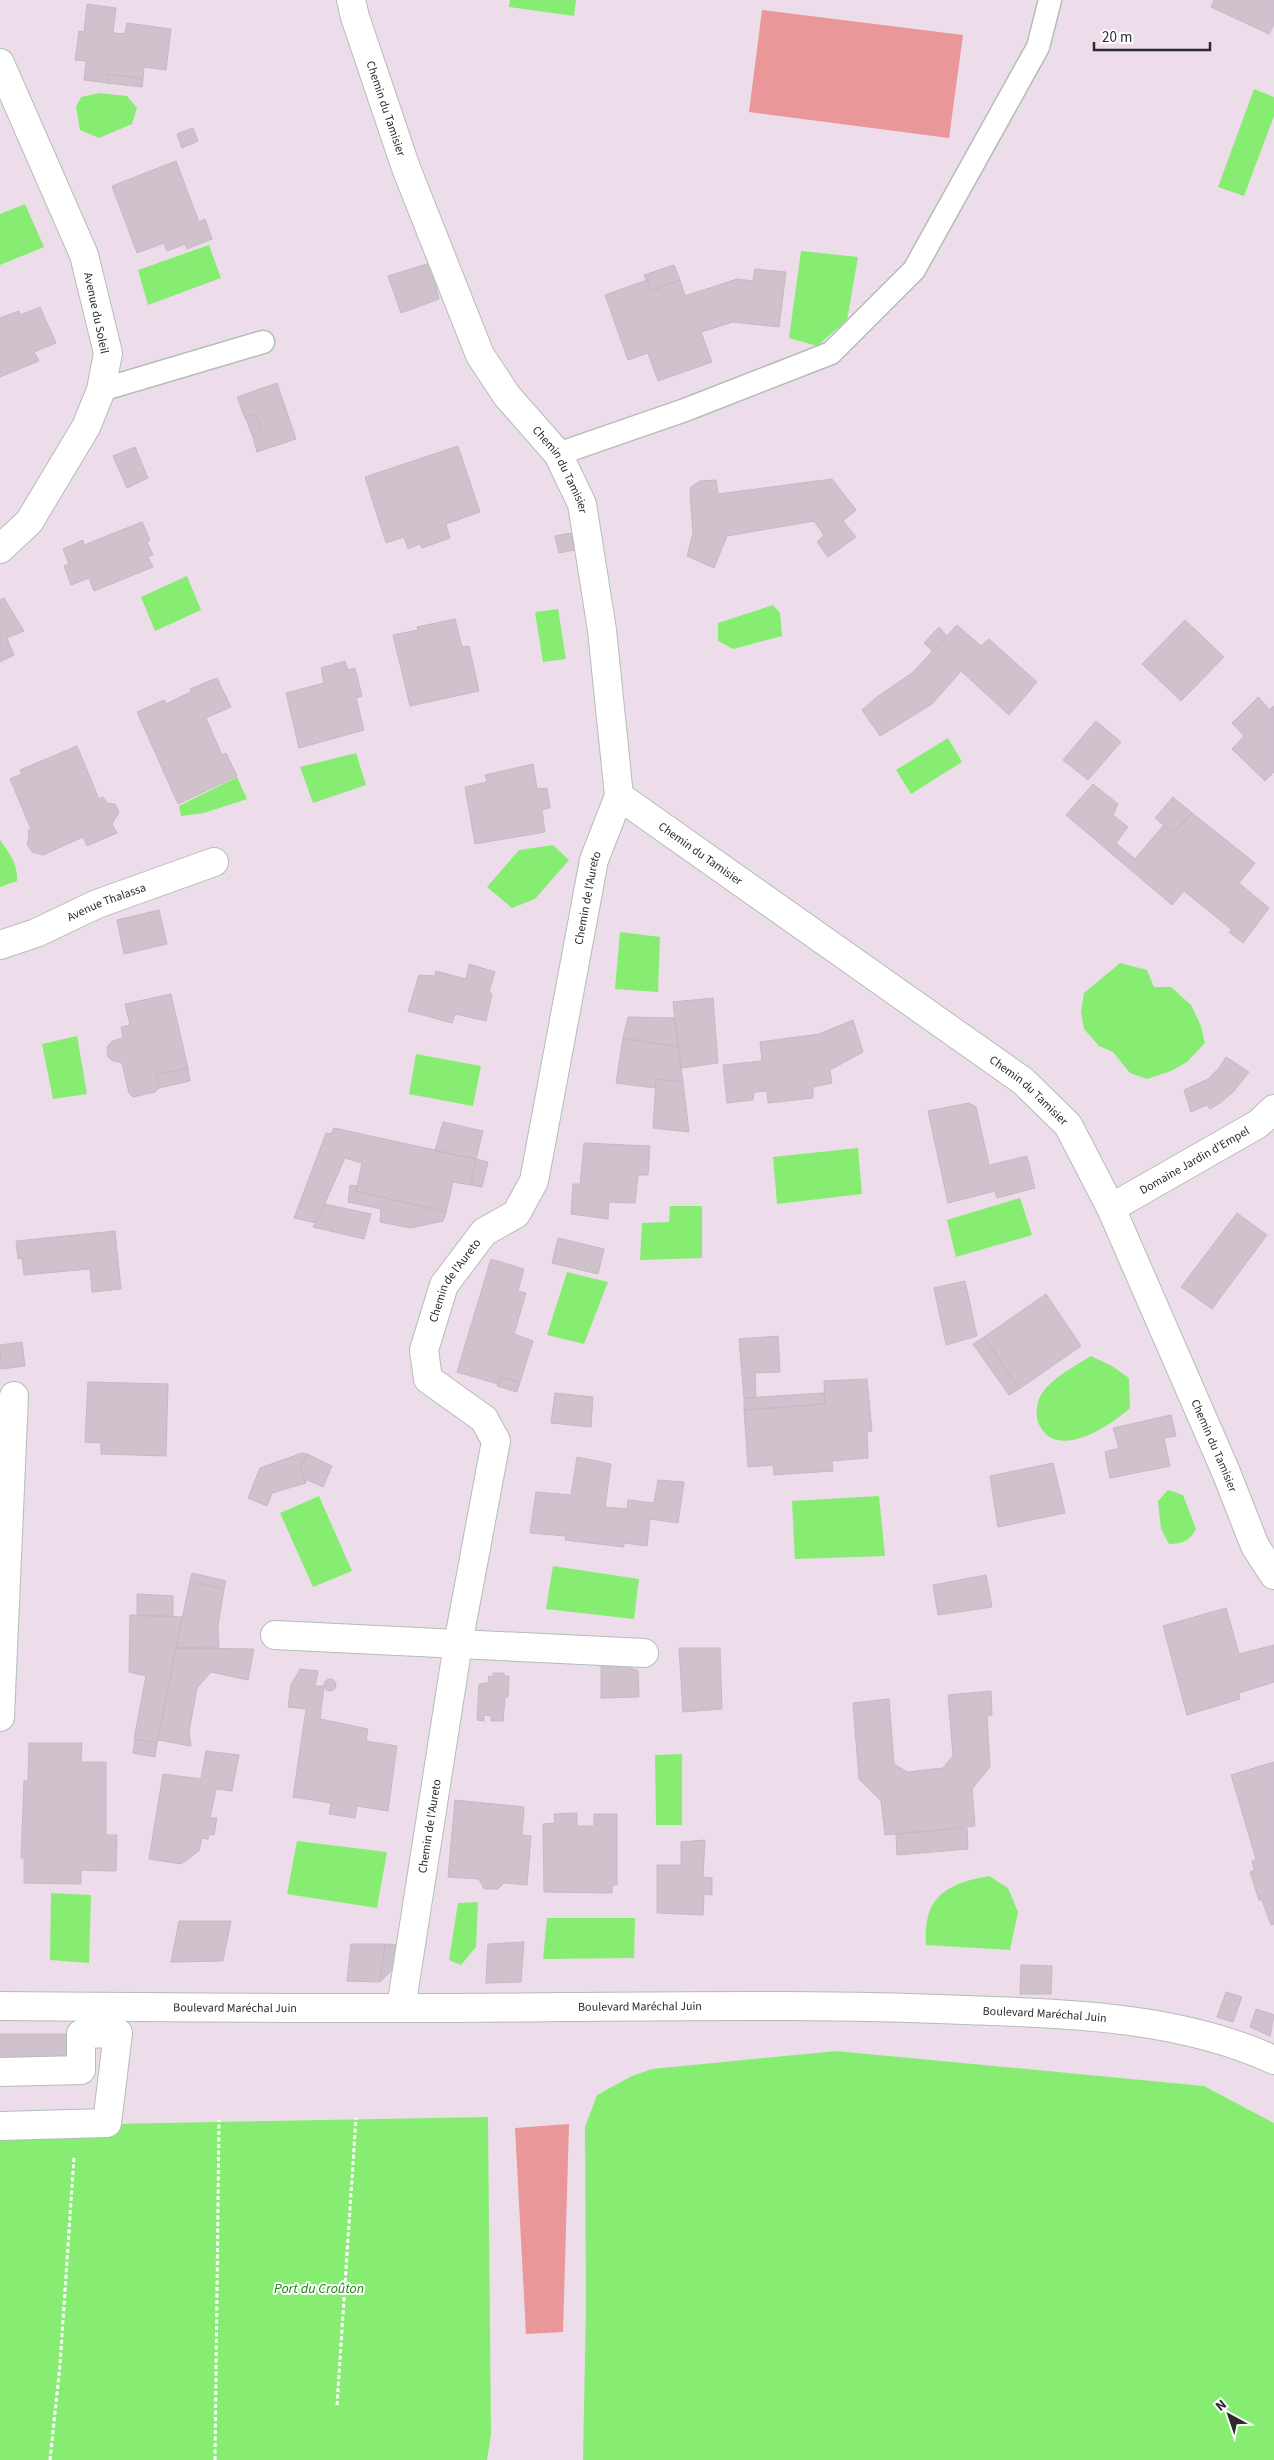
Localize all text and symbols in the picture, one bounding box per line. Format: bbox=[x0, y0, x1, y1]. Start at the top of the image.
scale bar bbox=[1094, 20, 1210, 52]
text: 20 m bbox=[1102, 27, 1132, 48]
street label: Chemin du Tamisier bbox=[362, 59, 410, 159]
street label: Avenue du Soleil bbox=[79, 271, 113, 355]
street label: Chemin du Tamisier bbox=[528, 422, 592, 515]
street label: Chemin du Tamisier bbox=[655, 818, 747, 890]
street label: Chemin de l'Aureto bbox=[570, 848, 605, 946]
street label: Avenue Thalassa bbox=[64, 879, 148, 926]
street label: Chemin du Tamisier bbox=[986, 1051, 1073, 1130]
street label: Domaine Jardin d'Empel bbox=[1136, 1122, 1252, 1198]
street label: Chemin de l'Aureto bbox=[425, 1235, 485, 1324]
street label: Chemin du Tamisier bbox=[1187, 1396, 1242, 1495]
street label: Chemin de l'Aureto bbox=[414, 1778, 445, 1874]
street label: Boulevard Maréchal Juin bbox=[578, 1997, 702, 2015]
street label: Boulevard Maréchal Juin bbox=[173, 1999, 297, 2017]
street label: Boulevard Maréchal Juin bbox=[982, 2002, 1107, 2027]
water label: Port du Croûton bbox=[274, 2279, 364, 2299]
north arrow bbox=[1204, 2390, 1254, 2440]
text: N bbox=[1211, 2395, 1231, 2416]

